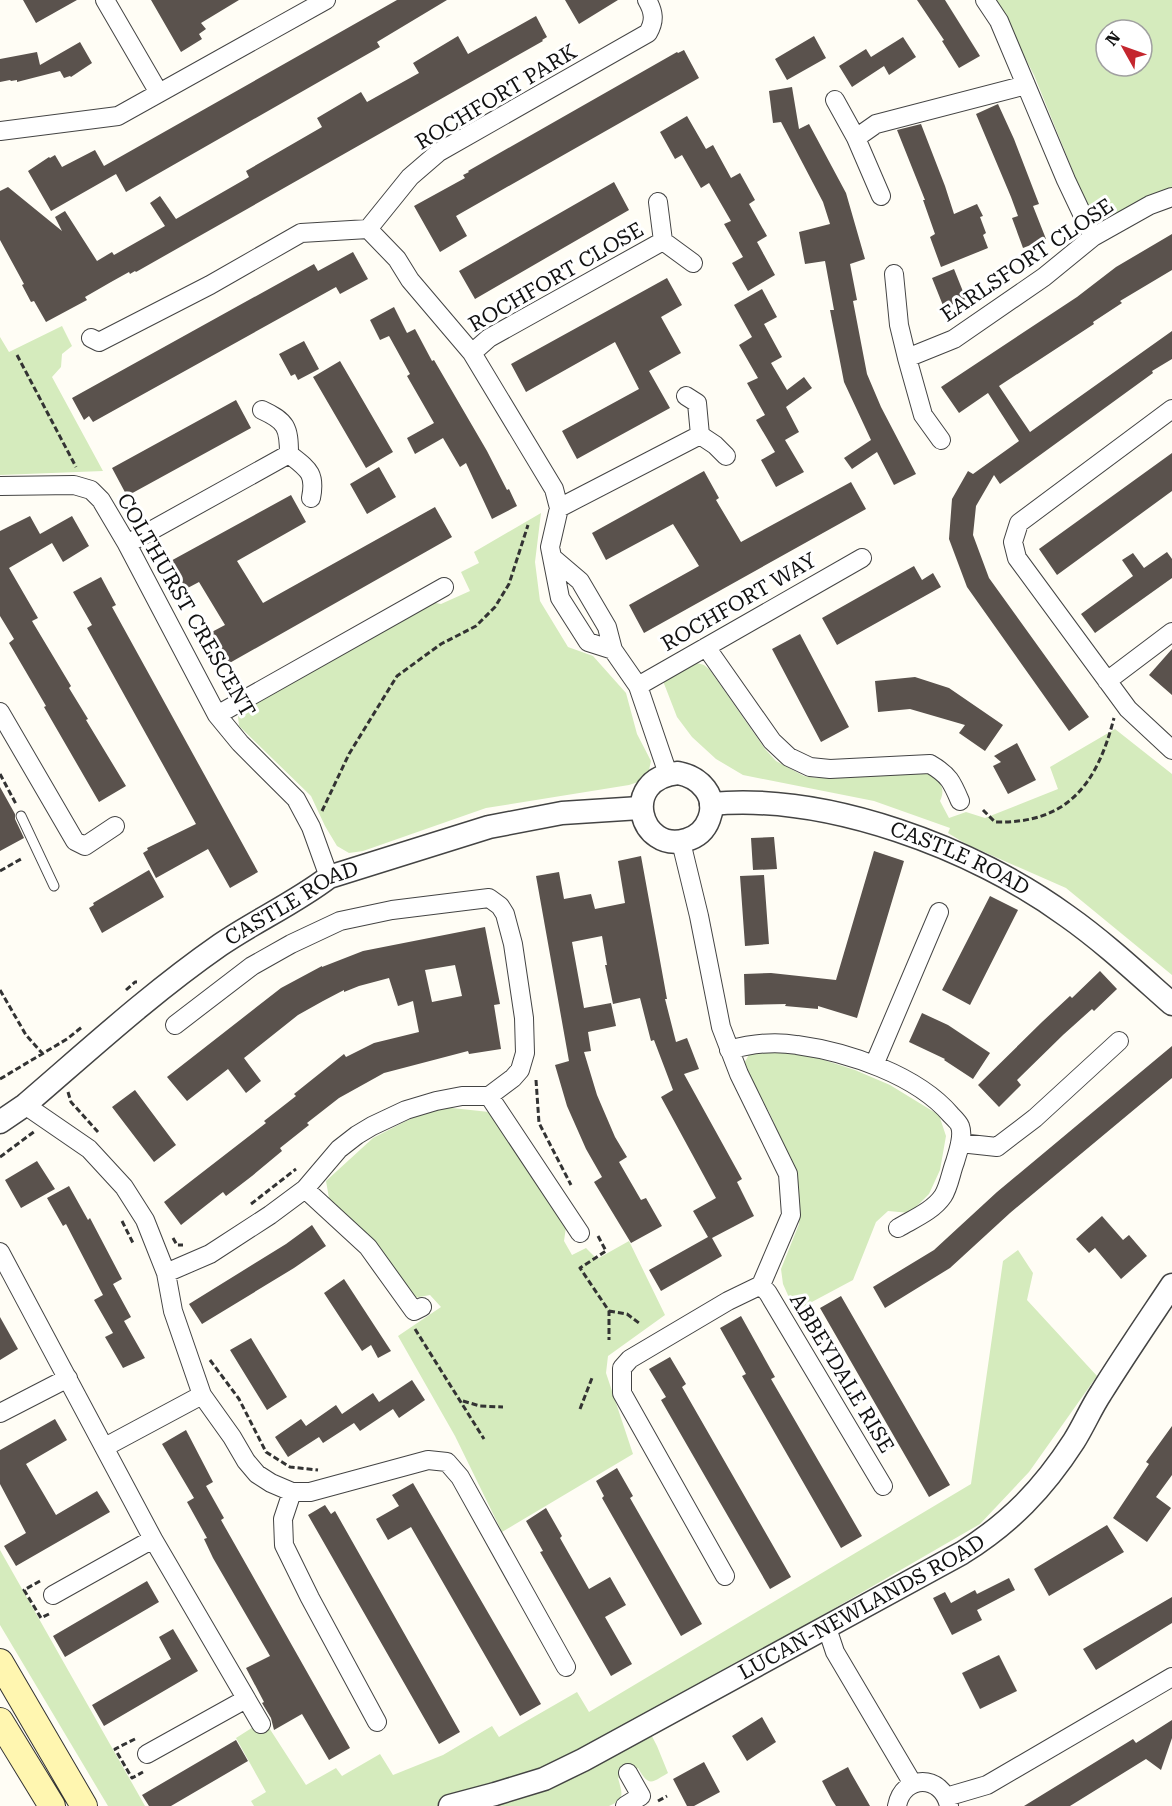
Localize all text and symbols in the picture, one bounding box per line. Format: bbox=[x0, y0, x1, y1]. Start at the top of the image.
north arrow bbox=[1094, 18, 1154, 78]
text: N bbox=[1102, 28, 1124, 50]
street label: ROCHFORT PARK bbox=[411, 39, 581, 155]
street label: EARLSFORT CLOSE bbox=[936, 193, 1118, 327]
street label: ROCHFORT CLOSE bbox=[464, 217, 648, 337]
street label: COLTHURST CRESCENT bbox=[112, 489, 260, 721]
street label: ROCHFORT WAY bbox=[657, 548, 821, 656]
street label: CASTLE ROAD bbox=[887, 817, 1034, 900]
street label: CASTLE ROAD bbox=[220, 857, 361, 951]
street label: ABBEYDALE RISE bbox=[785, 1289, 899, 1457]
street label: LUCAN-NEWLANDS ROAD bbox=[734, 1529, 989, 1685]

